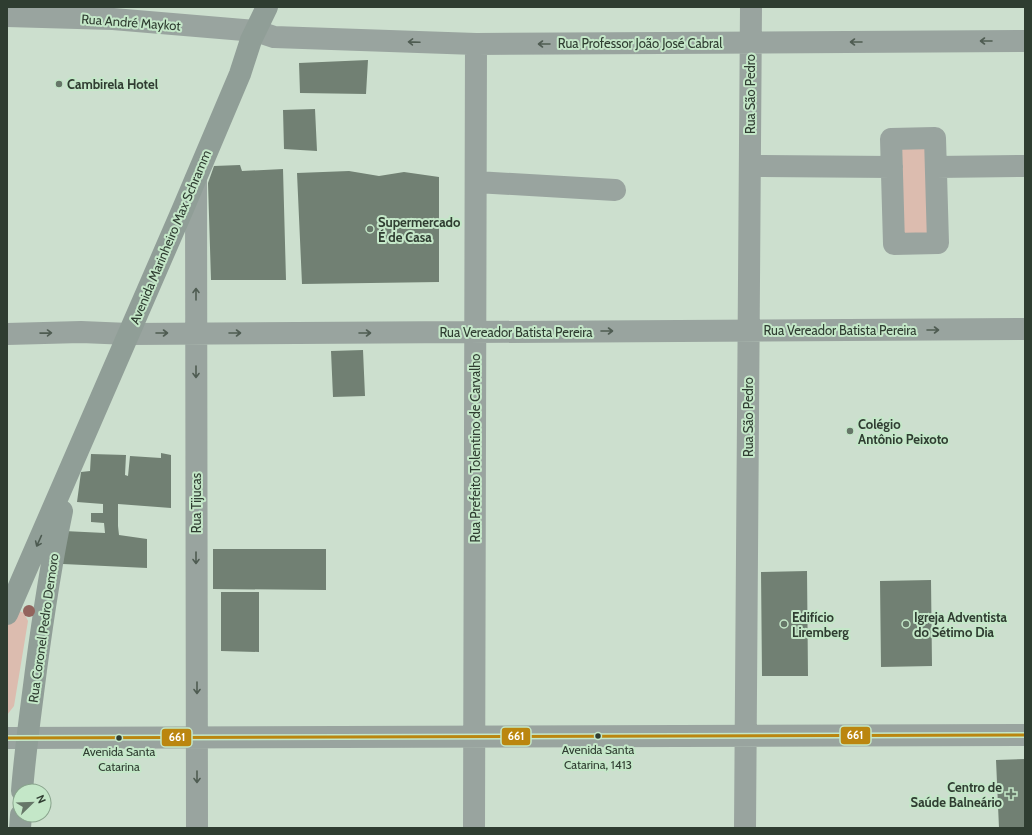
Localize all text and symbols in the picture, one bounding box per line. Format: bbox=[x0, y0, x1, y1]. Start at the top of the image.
street label: Rua André Maykot bbox=[81, 11, 182, 34]
street label: Rua Professor João José Cabral bbox=[558, 35, 722, 51]
one-way arrow bbox=[980, 37, 993, 45]
one-way arrow bbox=[408, 38, 421, 46]
one-way arrow bbox=[850, 38, 863, 46]
one-way arrow bbox=[538, 40, 551, 48]
street label: Rua São Pedro bbox=[742, 54, 758, 134]
place label: Cambirela Hotel bbox=[67, 76, 159, 92]
marker: Cambirela Hotel bbox=[54, 79, 64, 89]
street label: Avenida Marinheiro Max Schramm bbox=[126, 148, 214, 326]
place label: Supermercado É de Casa bbox=[378, 214, 461, 245]
marker: Supermercado É de Casa bbox=[365, 224, 375, 234]
one-way arrow bbox=[192, 288, 200, 301]
street label: Rua Vereador Batista Pereira bbox=[763, 322, 917, 338]
street label: Rua Vereador Batista Pereira bbox=[439, 324, 593, 340]
one-way arrow bbox=[926, 326, 939, 333]
one-way arrow bbox=[600, 327, 613, 335]
one-way arrow bbox=[39, 329, 52, 337]
one-way arrow bbox=[155, 329, 168, 337]
one-way arrow bbox=[228, 329, 241, 337]
one-way arrow bbox=[358, 329, 371, 337]
street label: Rua Prefeito Tolentino de Carvalho bbox=[467, 354, 483, 542]
one-way arrow bbox=[192, 365, 200, 378]
street label: Rua São Pedro bbox=[740, 377, 756, 457]
place label: Colégio Antônio Peixoto bbox=[858, 416, 949, 447]
marker: Colégio Antônio Peixoto bbox=[845, 426, 855, 436]
street label: Rua Tijucas bbox=[188, 472, 205, 533]
one-way arrow bbox=[35, 534, 42, 546]
one-way arrow bbox=[192, 551, 200, 564]
street label: Rua Coronel Pedro Demoro bbox=[25, 552, 61, 704]
place label: Edifício Liremberg bbox=[792, 609, 849, 640]
place label: Igreja Adventista do Sétimo Dia bbox=[914, 609, 1007, 640]
marker: Edifício Liremberg bbox=[779, 619, 789, 629]
marker: Igreja Adventista do Sétimo Dia bbox=[901, 619, 911, 629]
one-way arrow bbox=[193, 681, 201, 694]
line badge: 661 bbox=[840, 726, 871, 745]
line badge: 661 bbox=[501, 727, 531, 746]
line badge: 661 bbox=[161, 728, 192, 747]
text: 661 bbox=[847, 728, 863, 742]
text: 661 bbox=[508, 729, 524, 743]
text: 661 bbox=[169, 730, 185, 744]
marker: Avenida Santa Catarina, 1413 bbox=[593, 731, 603, 741]
marker: Avenida Santa Catarina bbox=[114, 733, 124, 743]
place label: Avenida Santa Catarina, 1413 bbox=[562, 742, 634, 772]
place label: Avenida Santa Catarina bbox=[83, 744, 155, 774]
one-way arrow bbox=[193, 770, 201, 783]
place label: Centro de Saúde Balneário bbox=[911, 779, 1003, 810]
north arrow bbox=[12, 783, 52, 823]
marker: Centro de Saúde Balneário bbox=[1005, 788, 1017, 800]
text: N bbox=[33, 793, 49, 805]

